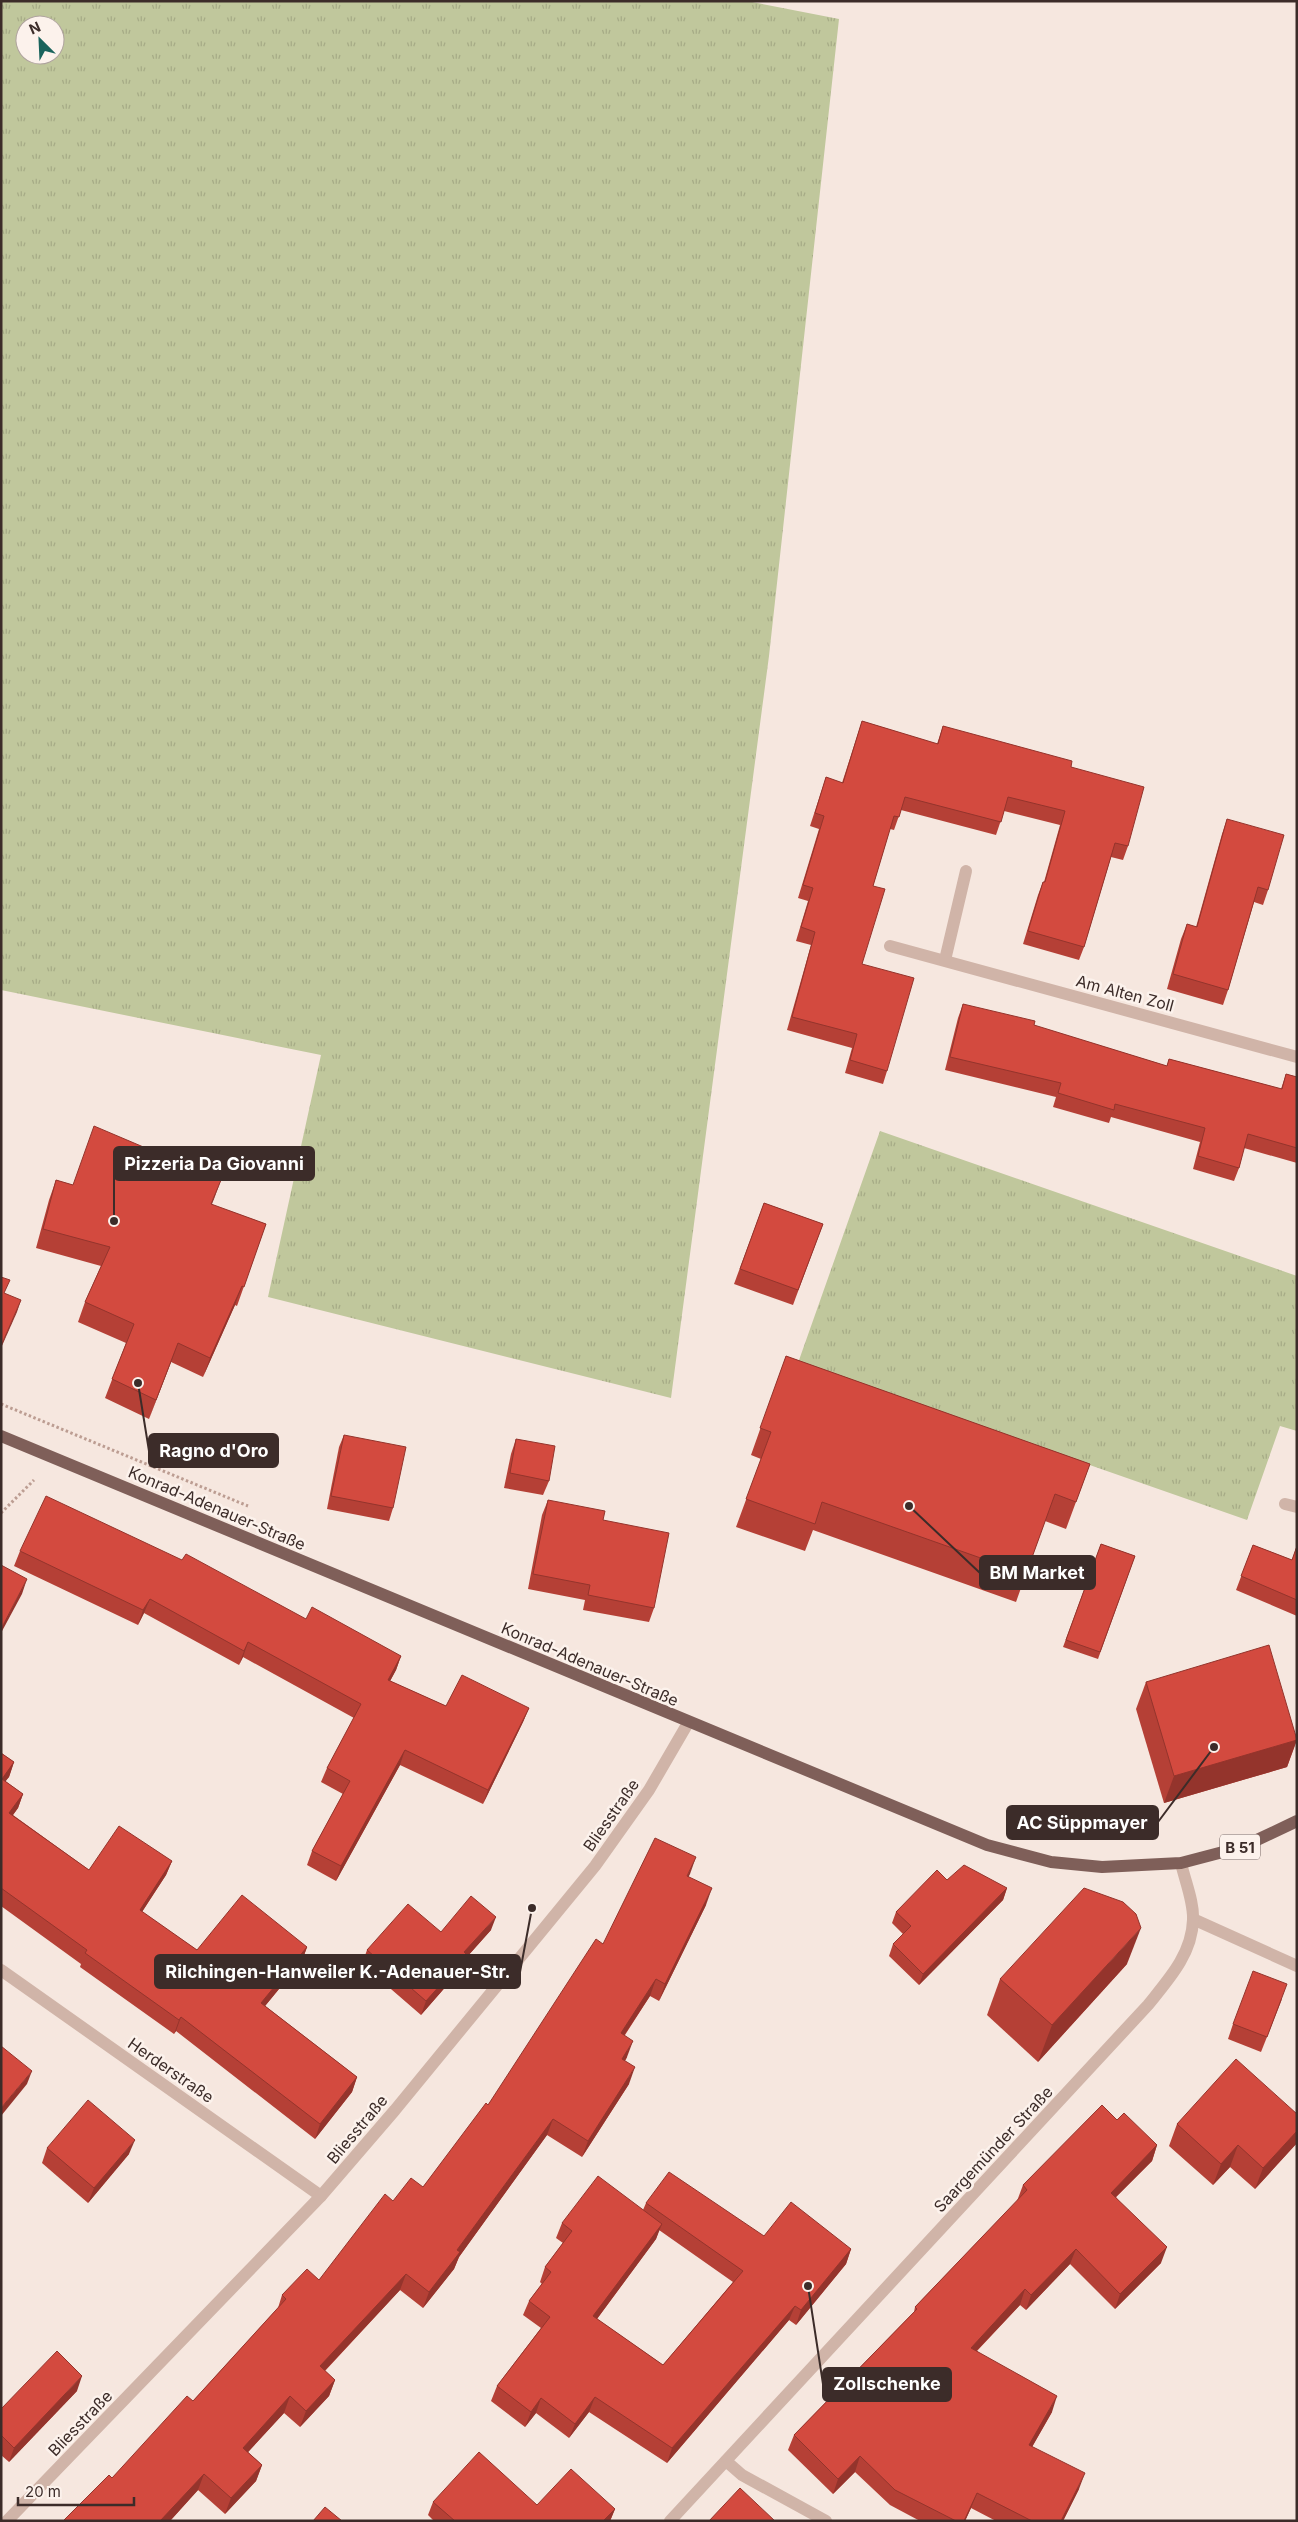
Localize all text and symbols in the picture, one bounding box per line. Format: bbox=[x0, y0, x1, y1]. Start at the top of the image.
north arrow bbox=[15, 15, 65, 65]
text: N bbox=[26, 18, 43, 38]
street label: Am Alten Zoll bbox=[1074, 970, 1176, 1016]
callout: Pizzeria Da Giovanni bbox=[114, 1147, 314, 1180]
text: Pizzeria Da Giovanni bbox=[124, 1153, 304, 1174]
callout: Ragno d'Oro bbox=[149, 1434, 278, 1467]
text: Ragno d'Oro bbox=[159, 1440, 269, 1461]
street label: Konrad-Adenauer-Straße bbox=[125, 1462, 309, 1554]
callout: BM Market bbox=[980, 1556, 1095, 1589]
text: BM Market bbox=[989, 1562, 1085, 1583]
street label: Konrad-Adenauer-Straße bbox=[498, 1618, 682, 1710]
street label: Bliesstraße bbox=[579, 1775, 643, 1855]
callout: AC Süppmayer bbox=[1007, 1806, 1158, 1839]
text: AC Süppmayer bbox=[1016, 1812, 1148, 1833]
road number: B 51 bbox=[1220, 1834, 1260, 1860]
callout: Rilchingen-Hanweiler K.-Adenauer-Str. bbox=[155, 1955, 520, 1988]
text: Rilchingen-Hanweiler K.-Adenauer-Str. bbox=[165, 1961, 511, 1982]
street label: Herderstraße bbox=[124, 2033, 218, 2107]
street label: Saargemünder Straße bbox=[929, 2082, 1057, 2216]
street label: Bliesstraße bbox=[322, 2090, 392, 2168]
callout: Zollschenke bbox=[823, 2368, 951, 2401]
text: Zollschenke bbox=[833, 2373, 941, 2394]
street label: Bliesstraße bbox=[44, 2386, 116, 2460]
scale bar bbox=[18, 2474, 134, 2506]
text: 20 m bbox=[25, 2482, 61, 2501]

